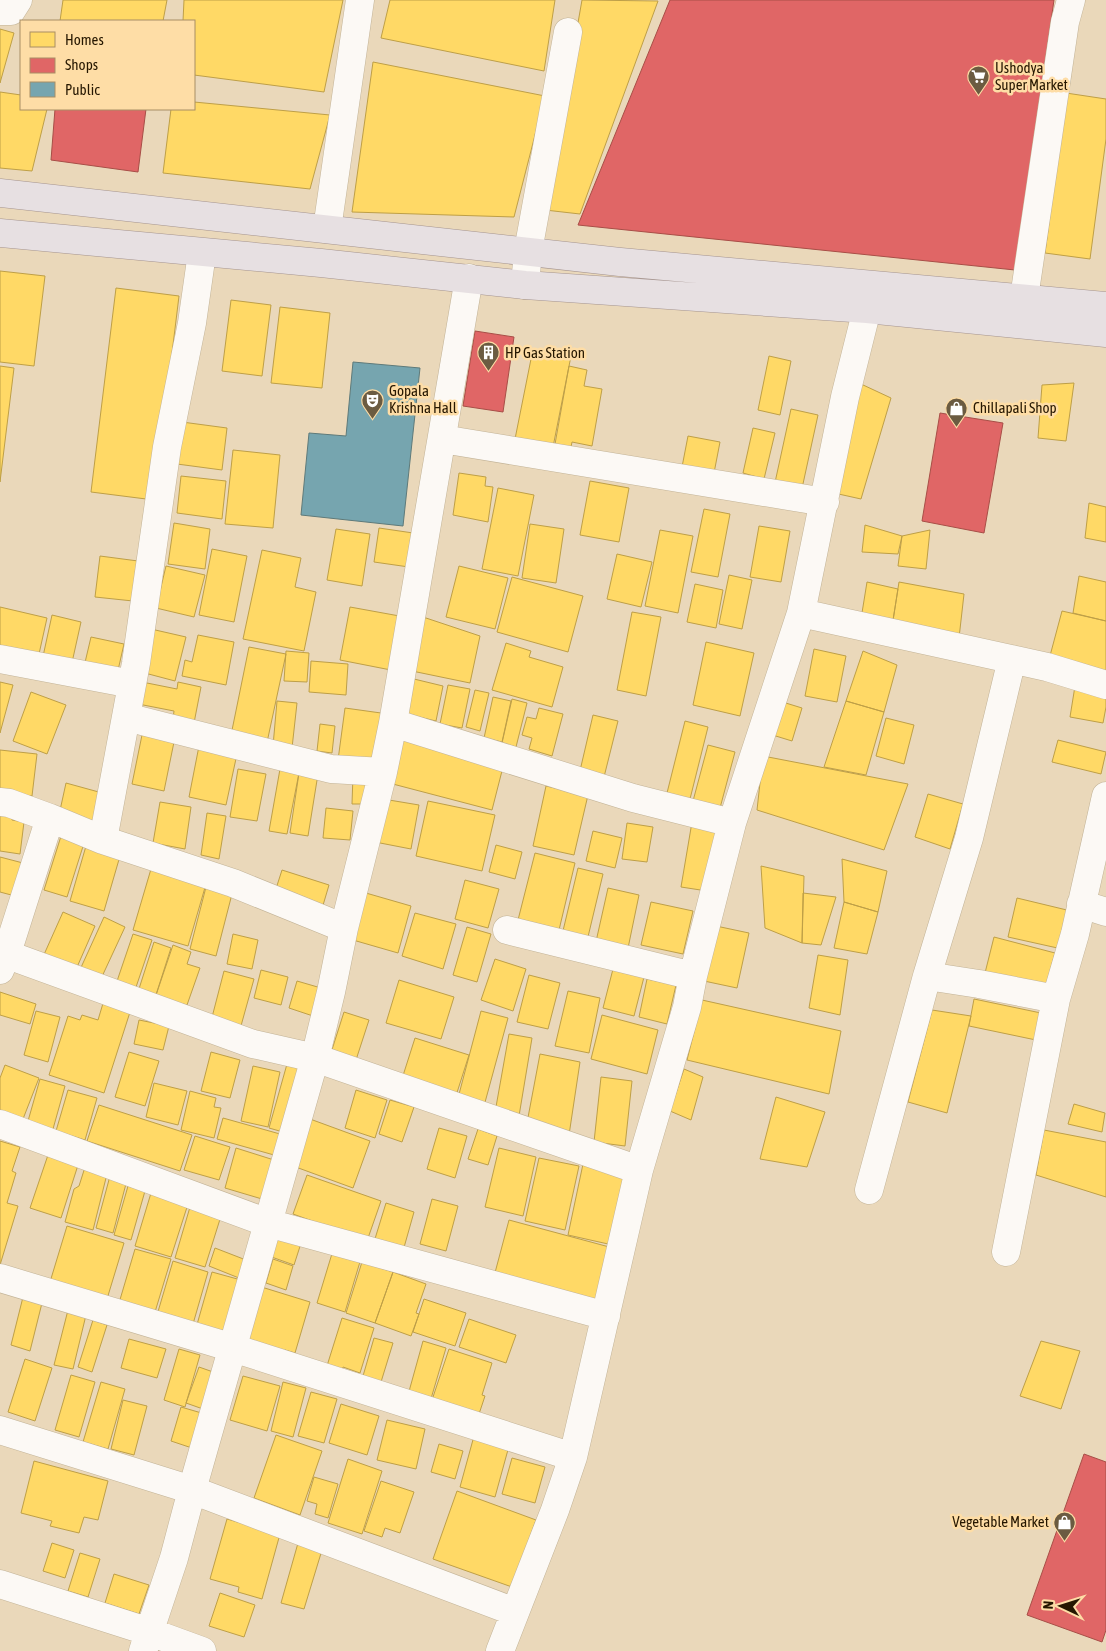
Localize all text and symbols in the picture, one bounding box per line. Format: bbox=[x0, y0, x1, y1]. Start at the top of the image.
legend bbox=[20, 20, 195, 110]
text: Homes bbox=[65, 31, 104, 48]
text: Shops bbox=[65, 56, 98, 73]
place label: Ushodya Super Market bbox=[995, 59, 1068, 93]
supermarket icon: Ushodya Super Market bbox=[967, 65, 991, 96]
text: Public bbox=[65, 81, 100, 98]
building icon: HP Gas Station bbox=[477, 341, 501, 372]
place label: HP Gas Station bbox=[505, 344, 585, 361]
place label: Gopala Krishna Hall bbox=[389, 382, 457, 416]
theatre icon: Gopala Krishna Hall bbox=[361, 388, 385, 419]
shop icon: Chillapali Shop bbox=[945, 396, 969, 427]
place label: Chillapali Shop bbox=[973, 399, 1057, 416]
shop icon: Vegetable Market bbox=[1053, 1510, 1077, 1541]
place label: Vegetable Market bbox=[952, 1513, 1049, 1530]
north arrow bbox=[1036, 1581, 1086, 1631]
text: N bbox=[1040, 1600, 1056, 1610]

